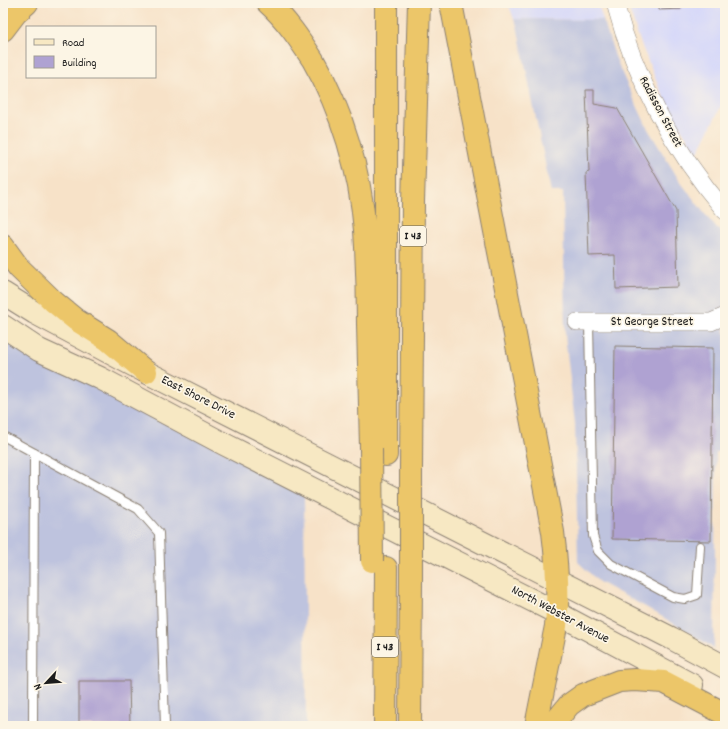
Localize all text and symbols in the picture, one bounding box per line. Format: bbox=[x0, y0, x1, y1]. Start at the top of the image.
legend bbox=[26, 26, 156, 78]
text: Road bbox=[62, 35, 84, 52]
text: Building bbox=[62, 55, 97, 72]
street label: Radisson Street bbox=[633, 73, 687, 151]
road number: I 43 bbox=[400, 226, 426, 246]
street label: St George Street bbox=[611, 313, 693, 332]
street label: East Shore Drive bbox=[157, 371, 239, 425]
street label: North Webster Avenue bbox=[507, 581, 613, 649]
road number: I 43 bbox=[372, 637, 398, 657]
north arrow bbox=[26, 663, 66, 703]
text: N bbox=[30, 680, 47, 692]

